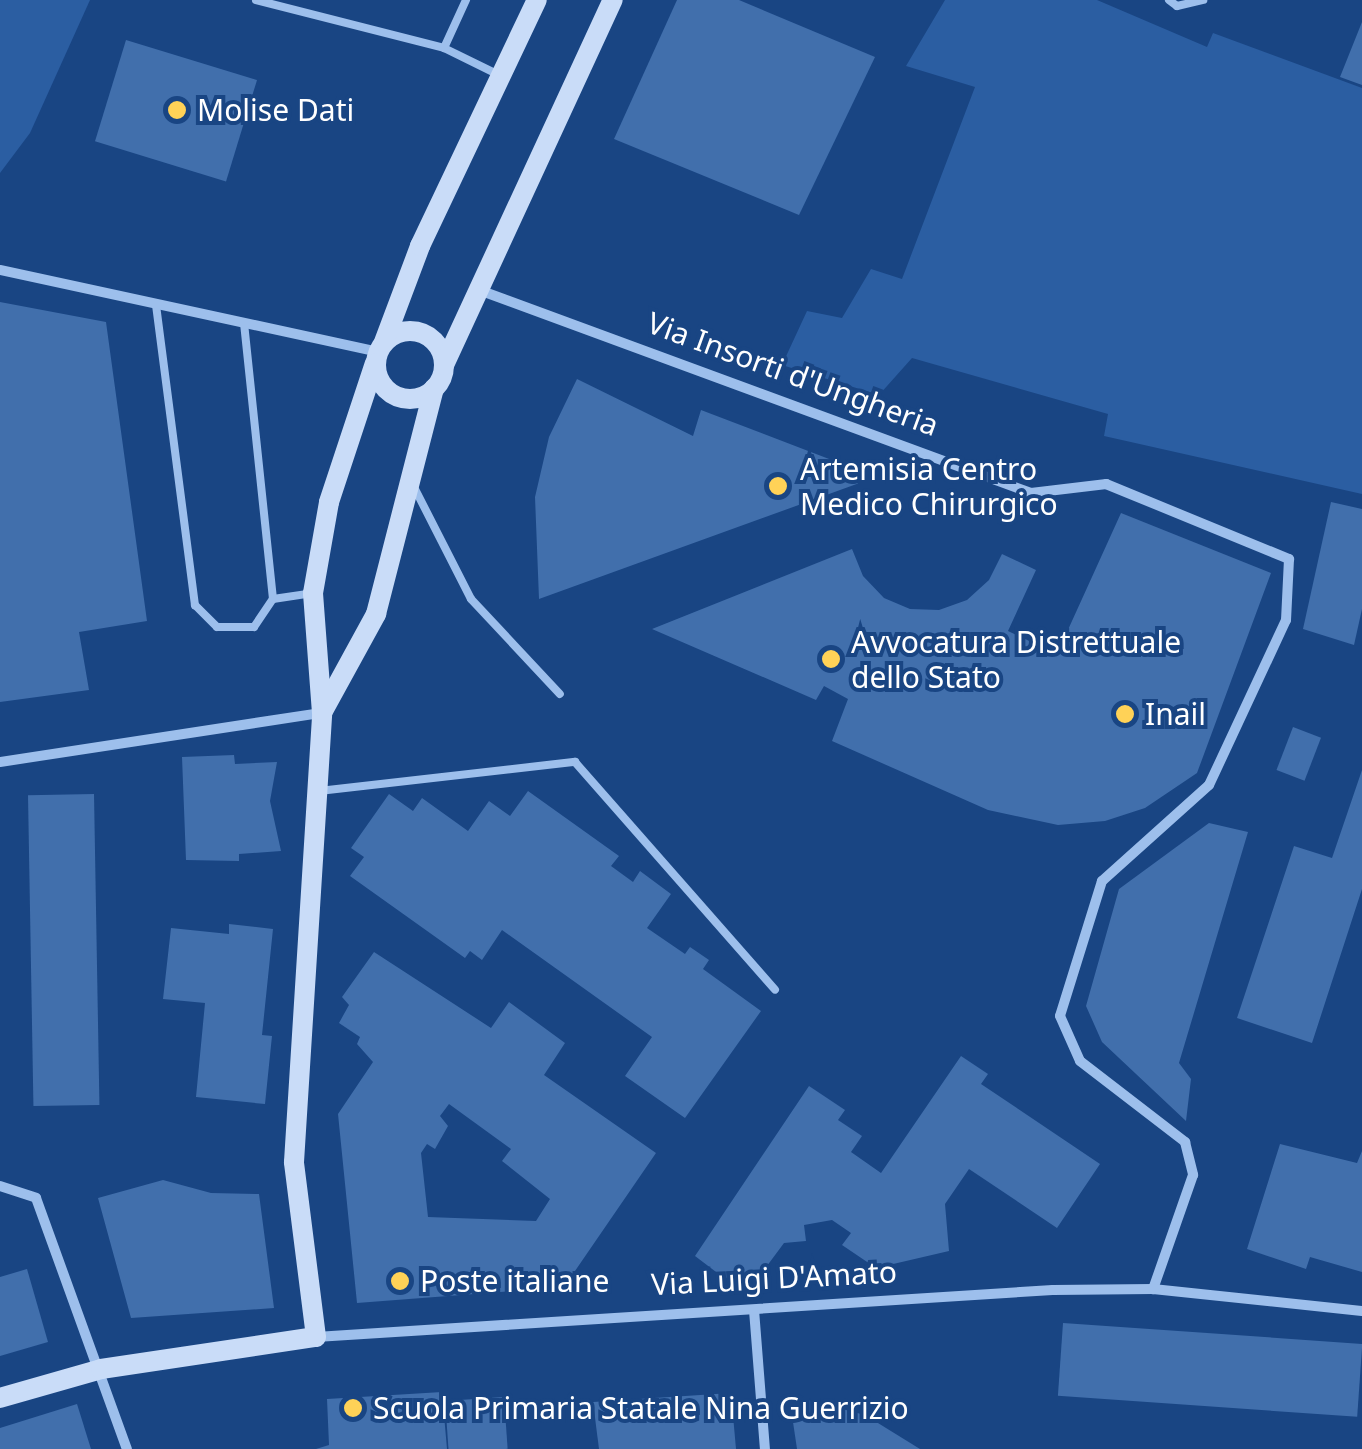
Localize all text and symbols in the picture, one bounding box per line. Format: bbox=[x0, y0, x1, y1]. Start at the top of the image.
place label: Molise Dati bbox=[197, 92, 354, 128]
marker: Molise Dati bbox=[166, 99, 188, 121]
street label: Via Insorti d'Ungheria bbox=[643, 305, 943, 443]
place label: Artemisia Centro Medico Chirurgico bbox=[800, 451, 1058, 522]
marker: Artemisia Centro Medico Chirurgico bbox=[765, 473, 791, 499]
place label: Avvocatura Distrettuale dello Stato bbox=[851, 624, 1181, 694]
marker: Avvocatura Distrettuale dello Stato bbox=[820, 648, 842, 670]
place label: Inail bbox=[1145, 696, 1206, 732]
marker: Inail bbox=[1114, 703, 1136, 725]
street label: Via Luigi D'Amato bbox=[650, 1254, 898, 1302]
place label: Poste italiane bbox=[420, 1263, 609, 1299]
marker: Poste italiane bbox=[389, 1270, 411, 1292]
place label: Scuola Primaria Statale Nina Guerrizio bbox=[373, 1390, 909, 1426]
marker: Scuola Primaria Statale Nina Guerrizio bbox=[342, 1397, 364, 1419]

